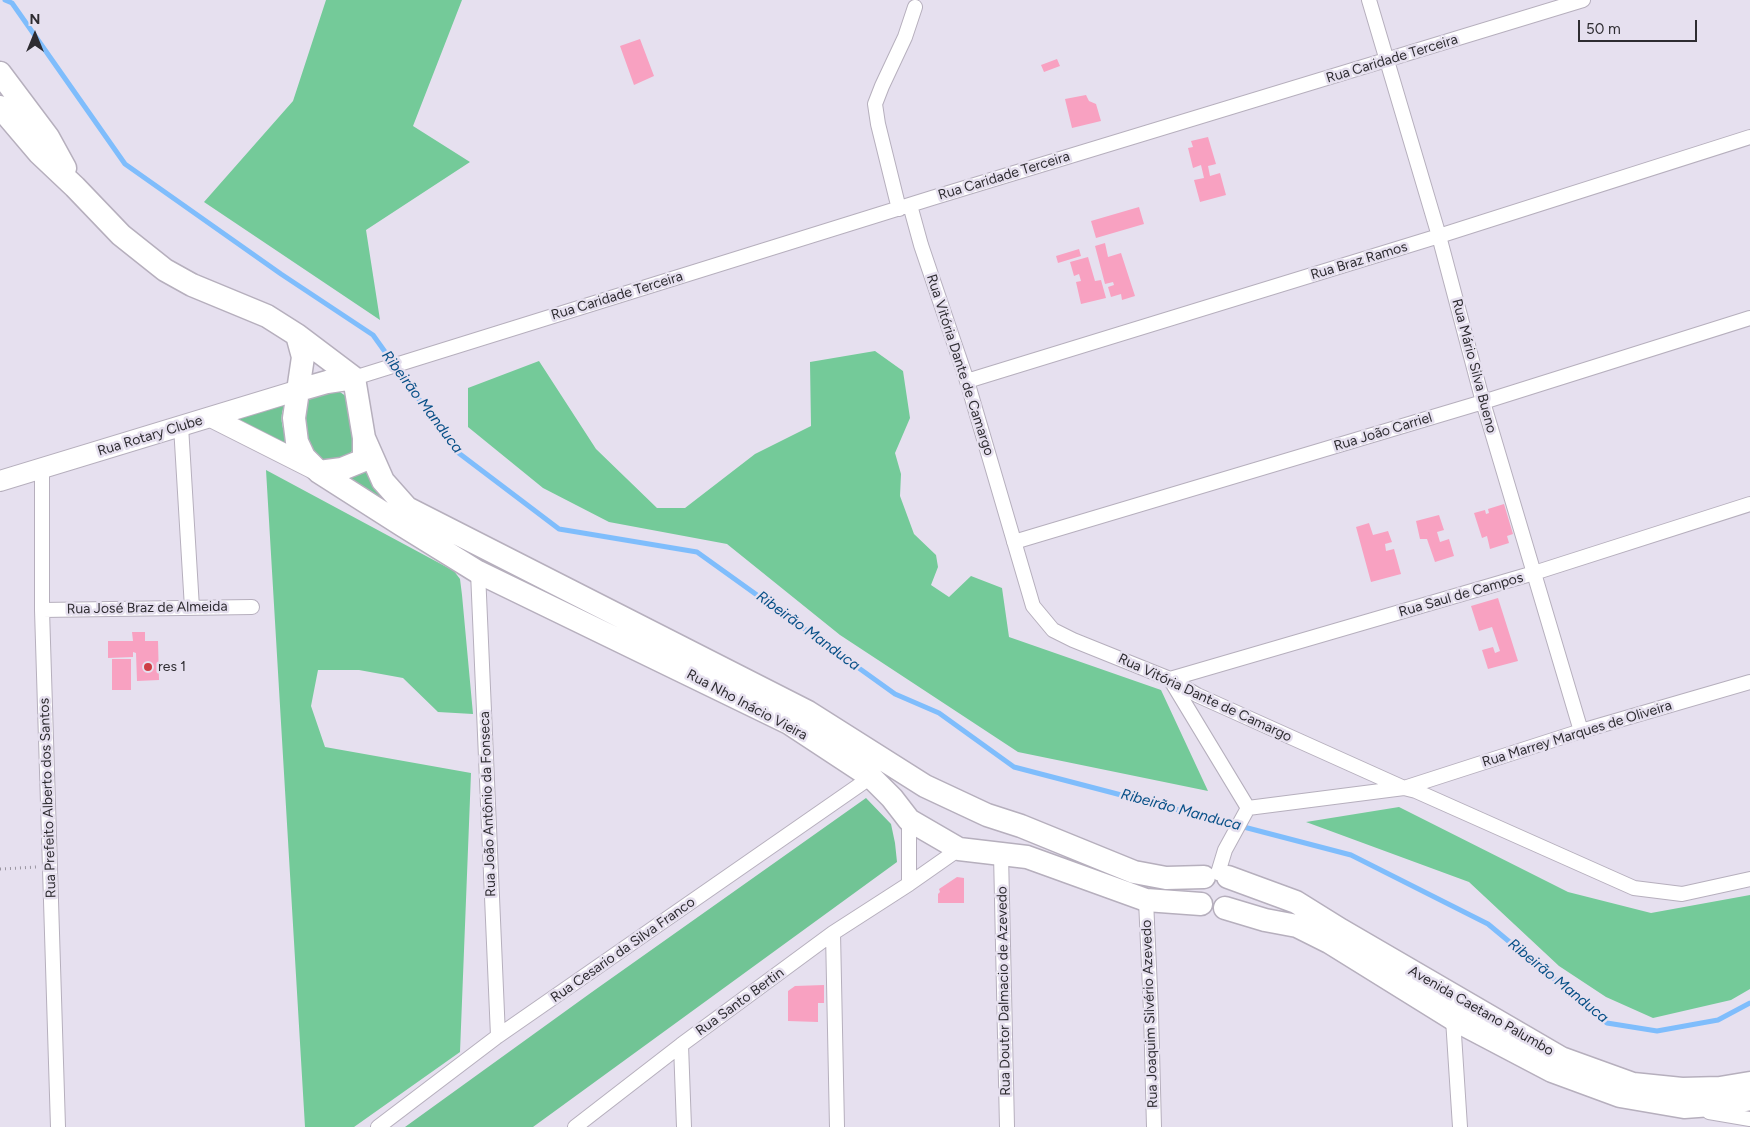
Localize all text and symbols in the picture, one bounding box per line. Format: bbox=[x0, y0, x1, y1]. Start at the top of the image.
north arrow bbox=[10, 10, 60, 60]
scale bar bbox=[1580, 10, 1699, 42]
text: N bbox=[30, 11, 40, 28]
text: 50 m bbox=[1586, 20, 1621, 38]
street label: Rua Caridade Terceira bbox=[1324, 31, 1460, 87]
street label: Rua Caridade Terceira bbox=[936, 148, 1072, 204]
street label: Rua Braz Ramos bbox=[1309, 238, 1409, 284]
street label: Rua Caridade Terceira bbox=[549, 268, 685, 324]
street label: Rua Vitória Dante de Camargo bbox=[923, 272, 997, 458]
street label: Rua Mário Silva Bueno bbox=[1448, 297, 1500, 435]
water label: Ribeirão Manduca bbox=[378, 347, 466, 457]
street label: Rua João Carriel bbox=[1332, 409, 1434, 455]
street label: Rua Rotary Clube bbox=[96, 412, 204, 460]
street label: Rua Saul de Campos bbox=[1397, 569, 1525, 621]
water label: Ribeirão Manduca bbox=[753, 587, 863, 675]
street label: Rua José Braz de Almeida bbox=[66, 598, 228, 618]
street label: Rua Vitória Dante de Camargo bbox=[1115, 650, 1295, 746]
place label: res 1 bbox=[158, 659, 186, 675]
marker: res 1 bbox=[142, 661, 154, 673]
street label: Rua Nho Inácio Vieira bbox=[684, 666, 810, 744]
street label: Rua Marrey Marques de Oliveira bbox=[1480, 697, 1674, 771]
street label: Rua Prefeito Alberto dos Santos bbox=[36, 698, 60, 898]
street label: Rua João Antônio da Fonseca bbox=[476, 711, 500, 897]
water label: Ribeirão Manduca bbox=[1119, 785, 1243, 835]
street label: Rua Doutor Dalmacio de Azevedo bbox=[994, 886, 1014, 1096]
street label: Rua Cesario da Silva Franco bbox=[548, 894, 698, 1006]
street label: Rua Joaquim Silvério Azevedo bbox=[1138, 920, 1162, 1108]
water label: Ribeirão Manduca bbox=[1504, 935, 1612, 1027]
street label: Avenida Caetano Palumbo bbox=[1405, 963, 1557, 1059]
street label: Rua Santo Bertin bbox=[693, 964, 787, 1040]

